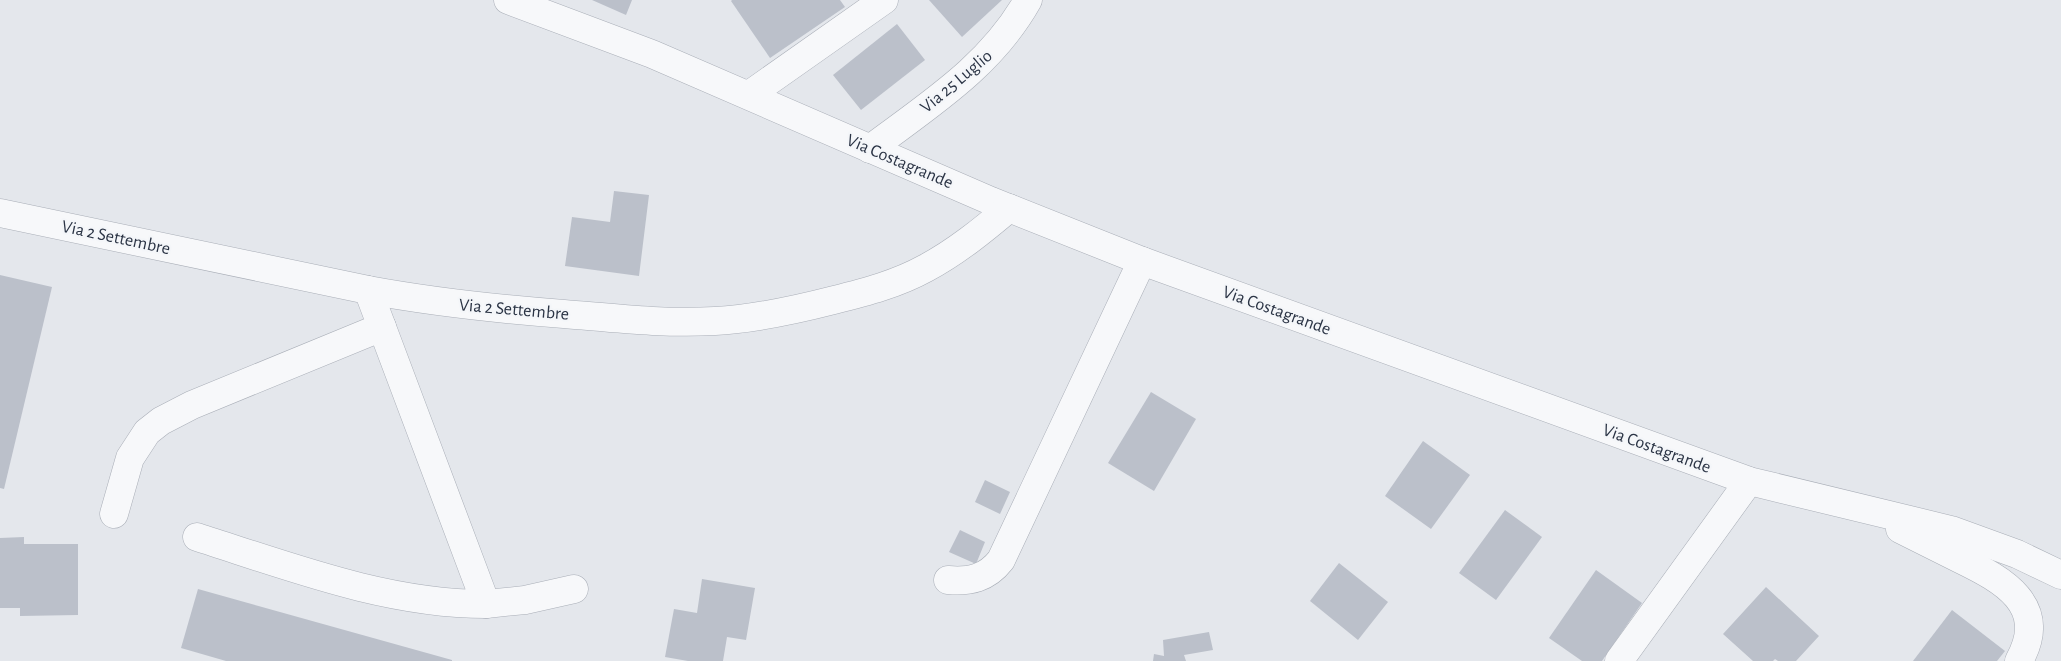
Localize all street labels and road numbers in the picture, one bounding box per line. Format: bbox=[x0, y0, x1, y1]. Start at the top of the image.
street label: Via 25 Luglio bbox=[917, 47, 996, 117]
street label: Via Costagrande bbox=[844, 131, 956, 192]
street label: Via 2 Settembre bbox=[60, 218, 172, 258]
street label: Via Costagrande bbox=[1220, 283, 1333, 339]
street label: Via 2 Settembre bbox=[458, 296, 570, 324]
street label: Via Costagrande bbox=[1600, 421, 1713, 477]

